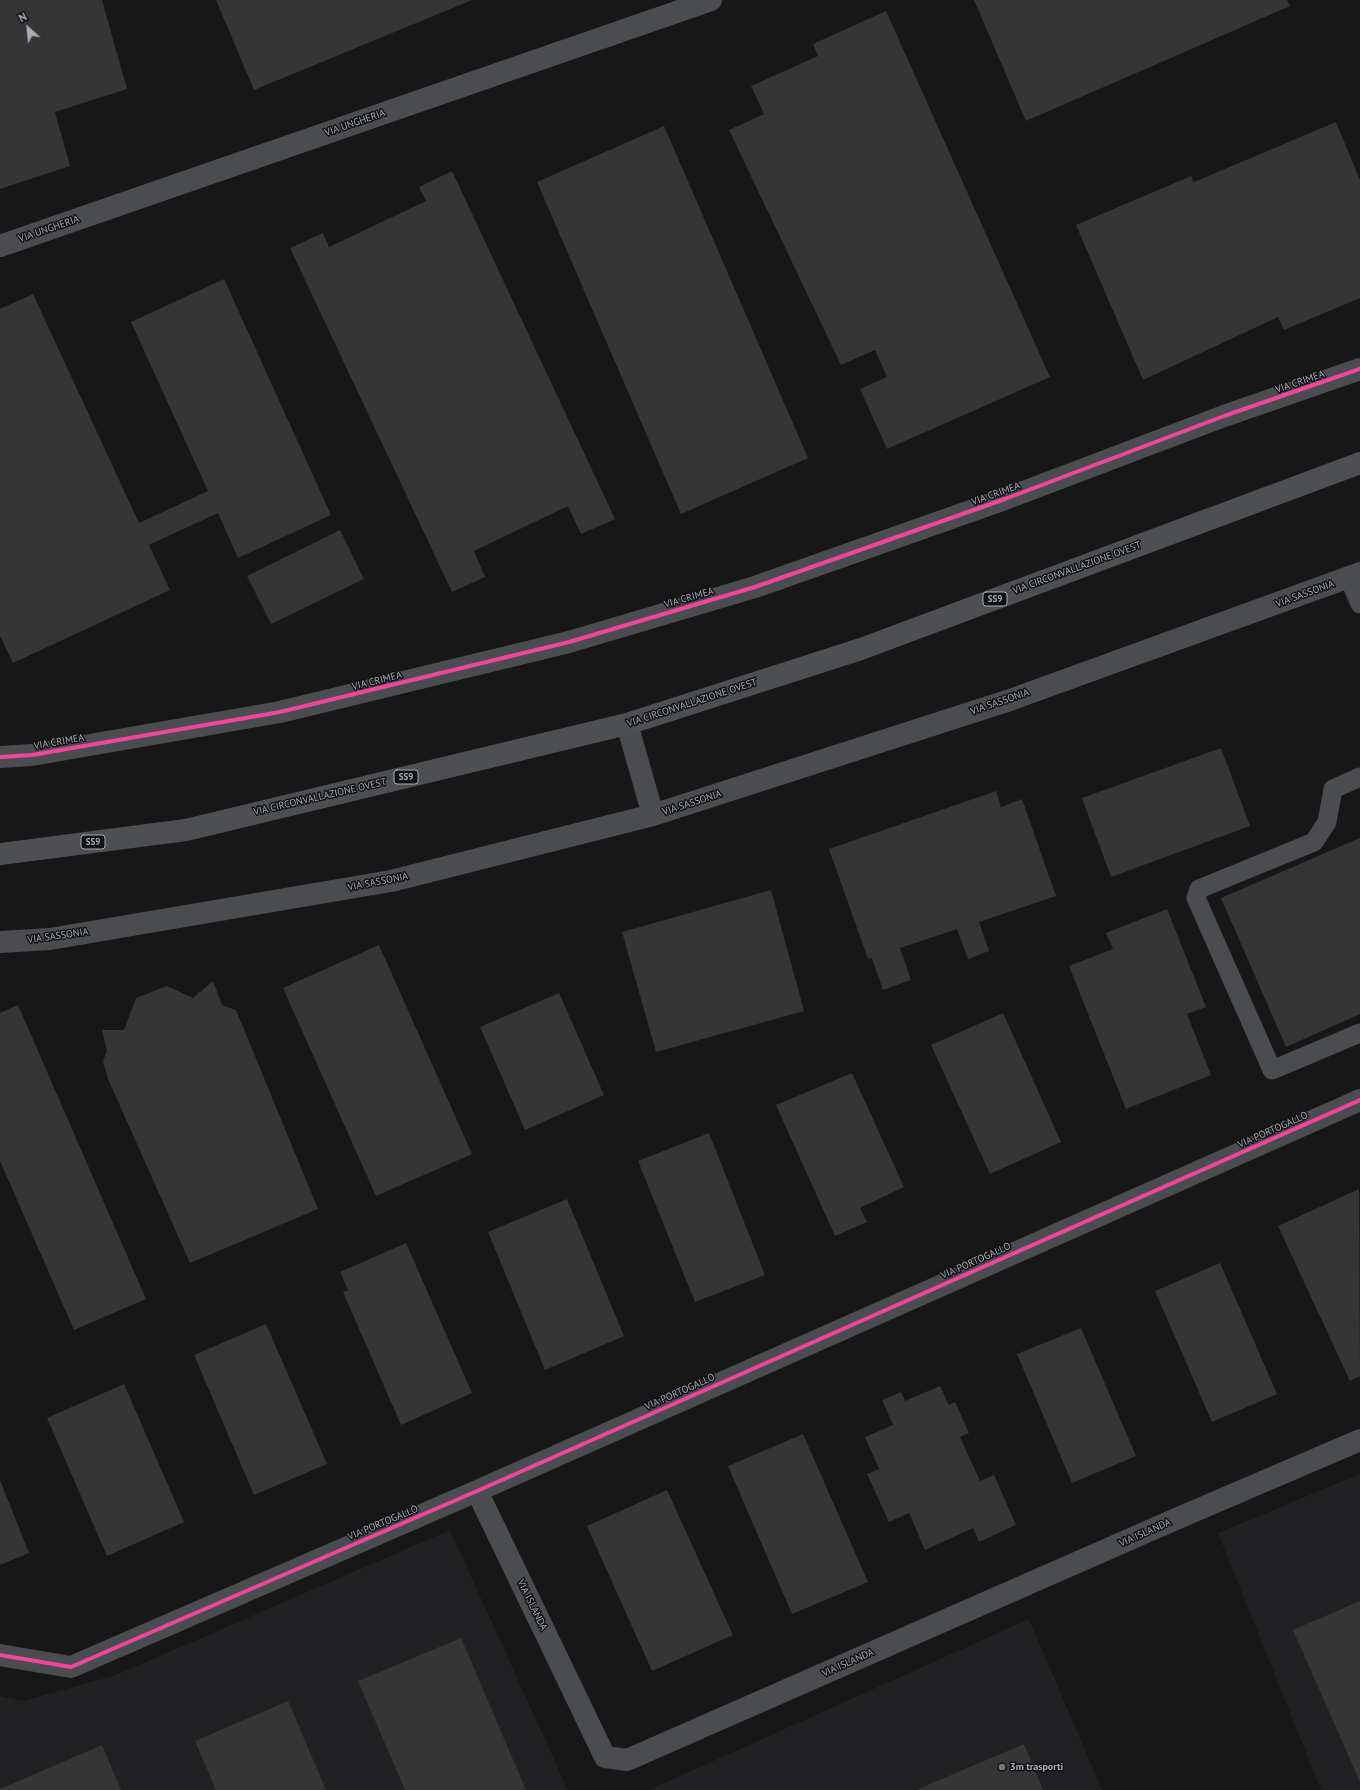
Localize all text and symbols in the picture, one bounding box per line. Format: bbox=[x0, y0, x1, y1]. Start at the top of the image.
north arrow bbox=[8, 8, 48, 48]
text: N bbox=[16, 9, 29, 25]
street label: VIA UNGHERIA bbox=[323, 107, 387, 139]
street label: VIA UNGHERIA bbox=[17, 213, 81, 245]
street label: VIA CRIMEA bbox=[1274, 368, 1326, 396]
street label: VIA CRIMEA bbox=[970, 480, 1022, 508]
street label: VIA CIRCONVALLAZIONE OVEST bbox=[1011, 539, 1143, 597]
street label: VIA SASSONIA bbox=[1274, 578, 1336, 610]
street label: VIA CRIMEA bbox=[663, 585, 715, 611]
road number: SS9 bbox=[983, 592, 1007, 606]
street label: VIA CRIMEA bbox=[351, 669, 403, 693]
street label: VIA CIRCONVALLAZIONE OVEST bbox=[626, 676, 758, 730]
street label: VIA SASSONIA bbox=[969, 686, 1031, 718]
street label: VIA CRIMEA bbox=[33, 732, 85, 752]
road number: SS9 bbox=[394, 770, 418, 784]
street label: VIA CIRCONVALLAZIONE OVEST bbox=[252, 776, 388, 818]
street label: VIA SASSONIA bbox=[661, 788, 723, 818]
road number: SS9 bbox=[81, 835, 105, 849]
street label: VIA SASSONIA bbox=[347, 870, 409, 894]
street label: VIA SASSONIA bbox=[27, 926, 89, 946]
street label: VIA PORTOGALLO bbox=[1236, 1109, 1310, 1151]
street label: VIA PORTOGALLO bbox=[939, 1240, 1013, 1282]
street label: VIA PORTOGALLO bbox=[643, 1371, 717, 1413]
street label: VIA PORTOGALLO bbox=[346, 1503, 420, 1543]
street label: VIA ISLANDA bbox=[1117, 1516, 1173, 1550]
street label: VIA ISLANDA bbox=[514, 1578, 550, 1632]
street label: VIA ISLANDA bbox=[820, 1646, 876, 1680]
place label: 3m trasporti bbox=[1010, 1761, 1063, 1773]
marker: 3m trasporti bbox=[997, 1762, 1007, 1772]

